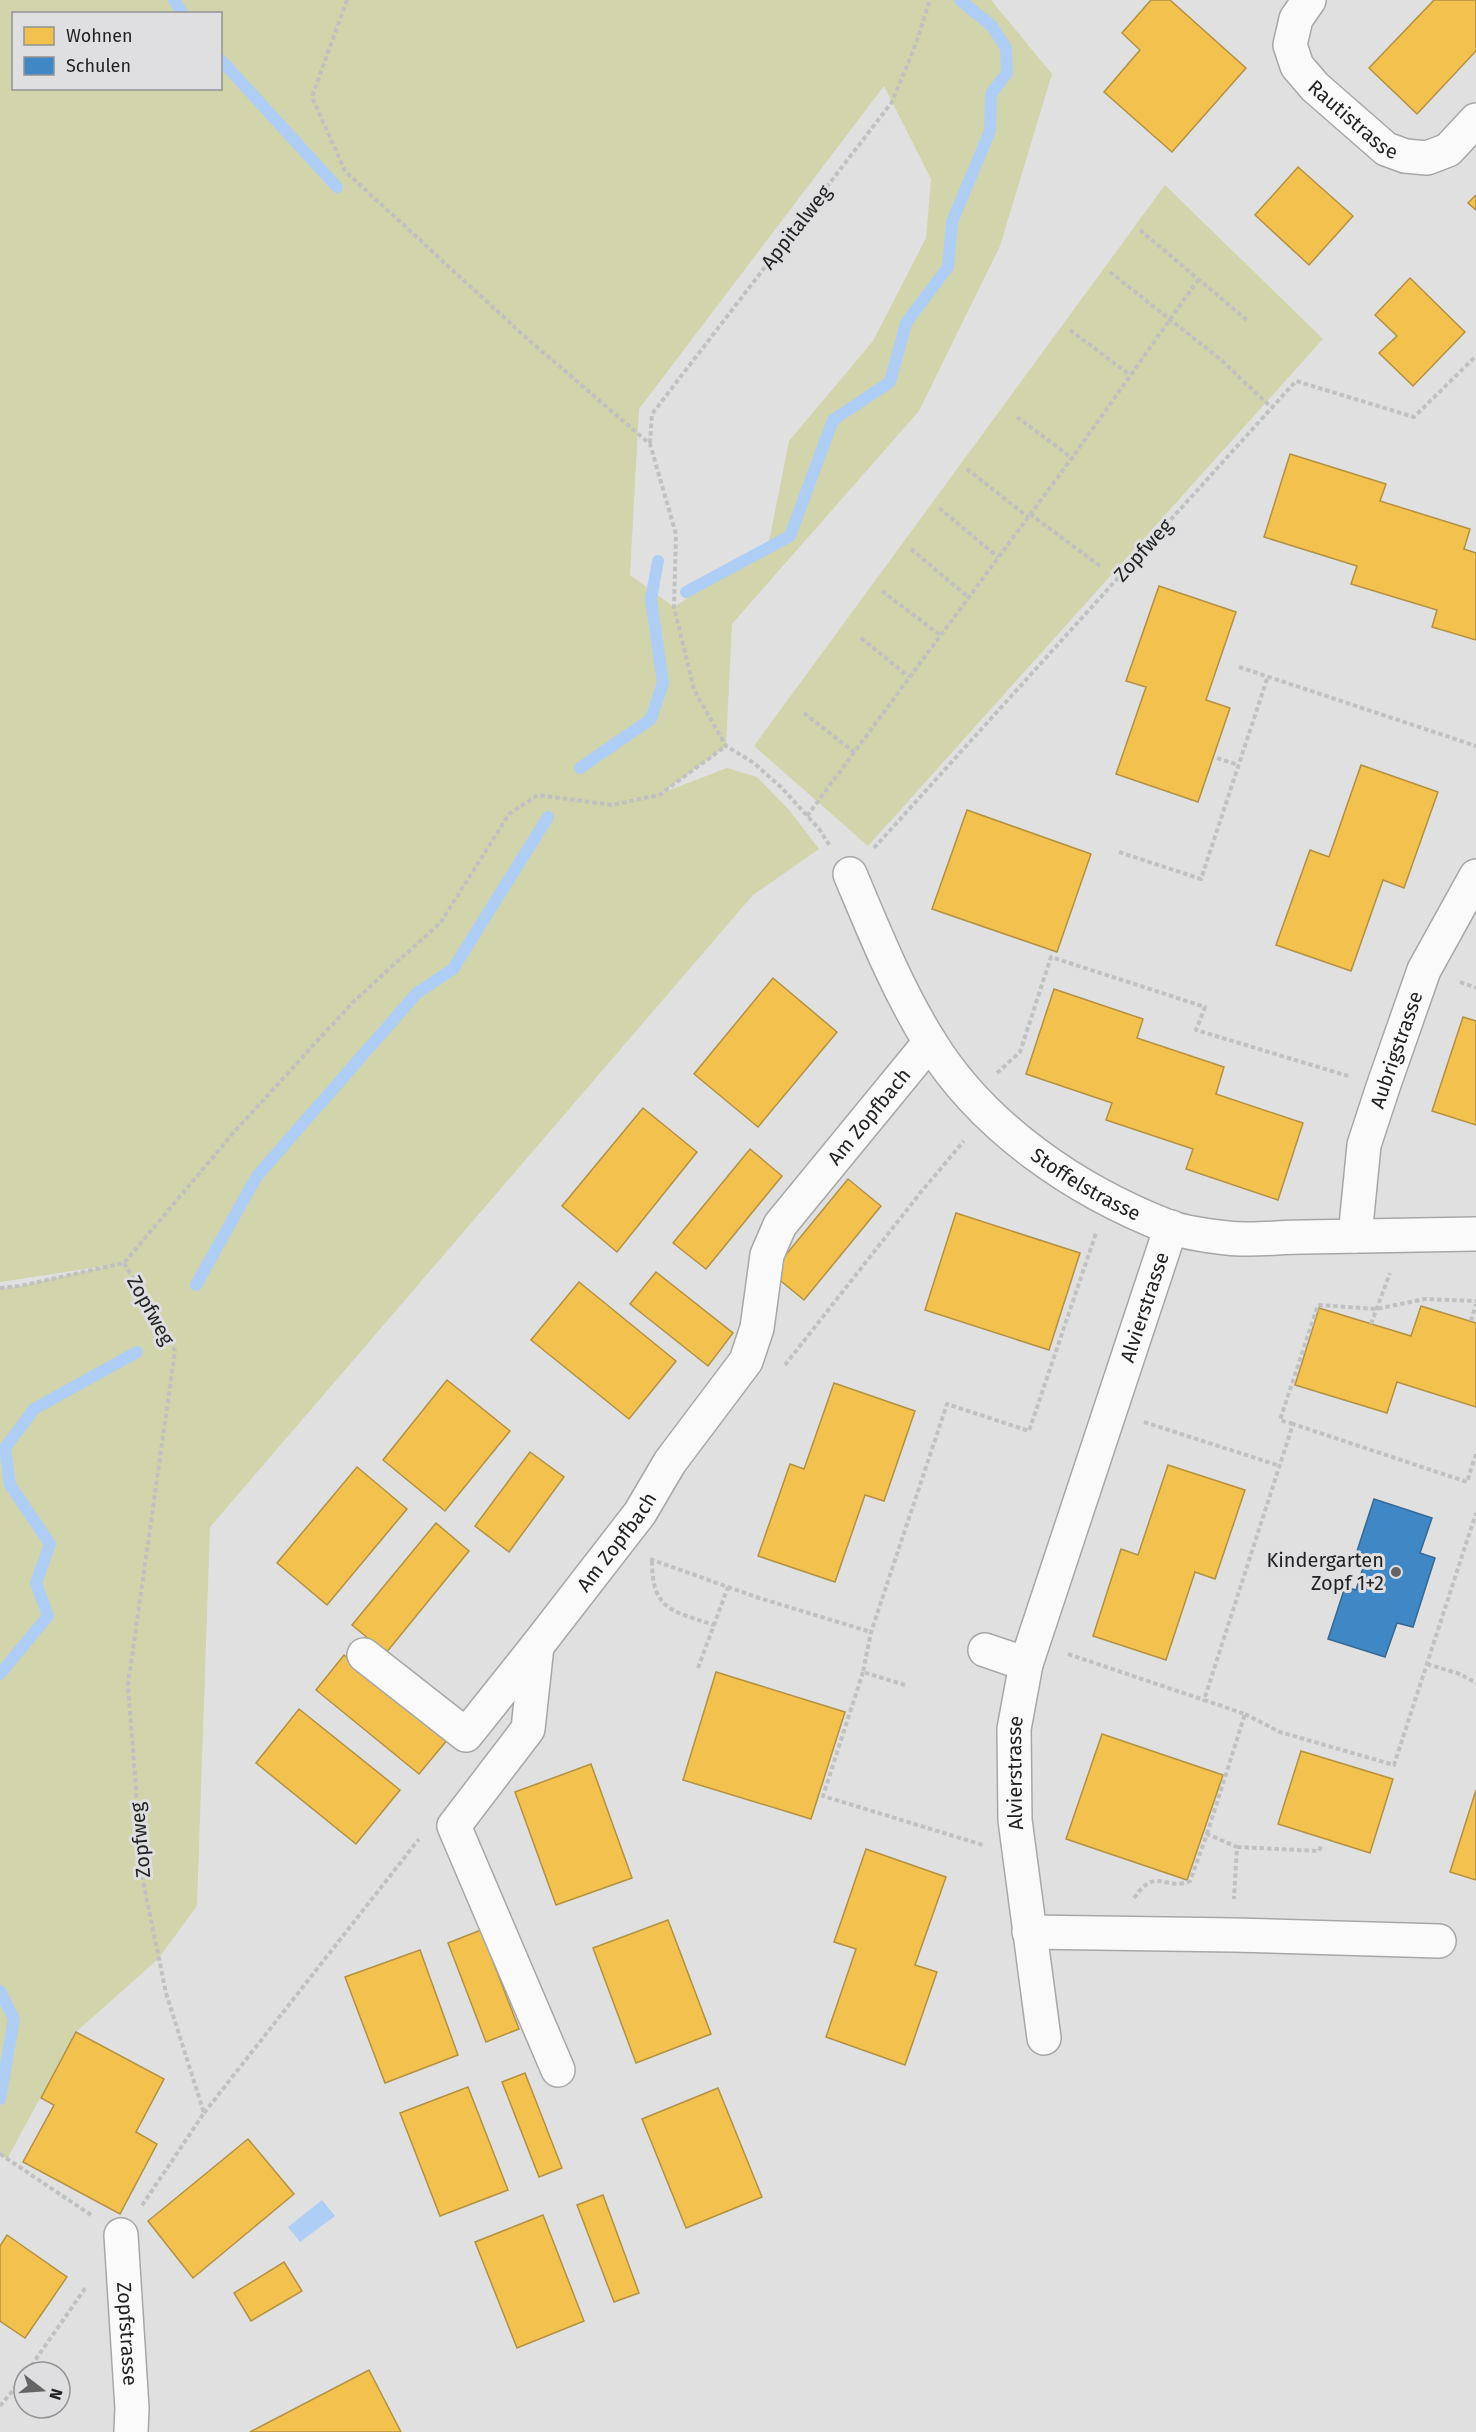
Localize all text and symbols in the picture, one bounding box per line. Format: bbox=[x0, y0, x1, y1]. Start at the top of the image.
legend bbox=[12, 12, 222, 90]
text: Wohnen bbox=[66, 25, 133, 47]
text: Schulen bbox=[66, 55, 131, 77]
street label: Rautistrasse bbox=[1303, 75, 1401, 164]
street label: Appitalweg bbox=[756, 180, 837, 274]
street label: Zopfweg bbox=[1109, 513, 1178, 586]
street label: Aubrigstrasse bbox=[1365, 988, 1428, 1111]
street label: Am Zopfbach bbox=[822, 1063, 916, 1170]
street label: Stoffelstrasse bbox=[1026, 1143, 1144, 1226]
street label: Alvierstrasse bbox=[1115, 1249, 1174, 1365]
street label: Zopfweg bbox=[122, 1271, 180, 1350]
street label: Am Zopfbach bbox=[572, 1488, 662, 1596]
place label: Kindergarten Zopf 1+2 bbox=[1266, 1548, 1384, 1595]
marker: Kindergarten Zopf 1+2 bbox=[1389, 1565, 1403, 1579]
street label: Alvierstrasse bbox=[1002, 1714, 1028, 1832]
street label: Zopfweg bbox=[125, 1801, 155, 1879]
street label: Zopfstrasse bbox=[112, 2281, 143, 2386]
north arrow bbox=[12, 2360, 72, 2420]
text: N bbox=[45, 2386, 67, 2402]

